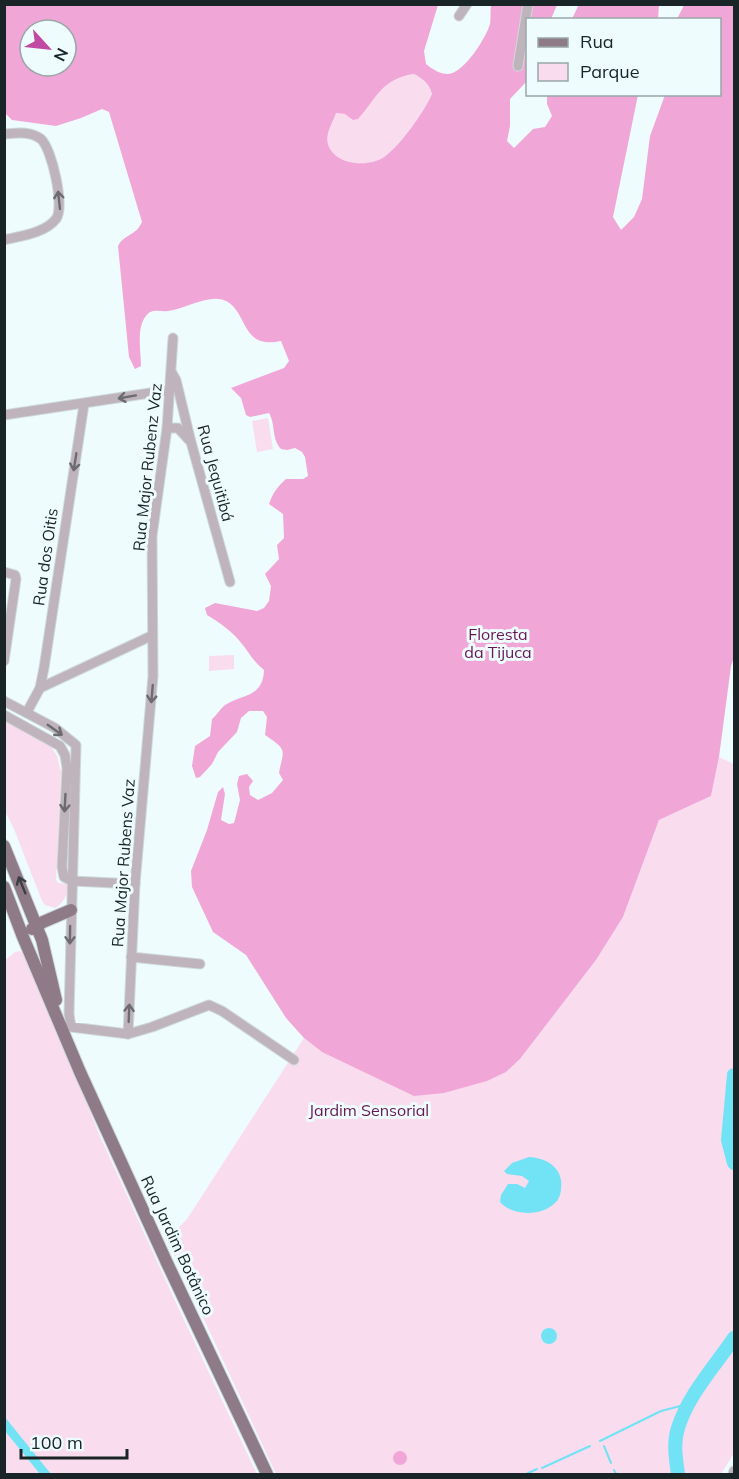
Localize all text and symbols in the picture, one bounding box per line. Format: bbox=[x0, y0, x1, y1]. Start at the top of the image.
north arrow bbox=[18, 18, 78, 78]
legend bbox=[526, 18, 721, 96]
text: Rua bbox=[580, 30, 614, 53]
text: N bbox=[50, 45, 73, 65]
text: Parque bbox=[580, 60, 639, 83]
one-way arrow bbox=[53, 190, 64, 210]
street label: Rua Major Rubenz Vaz bbox=[128, 382, 166, 552]
one-way arrow bbox=[118, 392, 138, 403]
street label: Rua Jequitibá bbox=[193, 422, 239, 524]
one-way arrow bbox=[69, 451, 80, 471]
street label: Rua dos Oitis bbox=[28, 507, 62, 607]
park label: Floresta da Tijuca bbox=[464, 624, 532, 662]
one-way arrow bbox=[146, 684, 157, 704]
one-way arrow bbox=[47, 723, 64, 736]
street label: Rua Major Rubens Vaz bbox=[107, 778, 139, 948]
one-way arrow bbox=[60, 792, 71, 812]
one-way arrow bbox=[16, 877, 27, 895]
one-way arrow bbox=[65, 925, 76, 945]
one-way arrow bbox=[124, 1003, 135, 1023]
park label: Jardim Sensorial bbox=[309, 1100, 429, 1120]
street label: Rua Jardim Botânico bbox=[137, 1172, 219, 1318]
scale bar bbox=[21, 1422, 128, 1460]
text: 100 m bbox=[30, 1431, 83, 1454]

